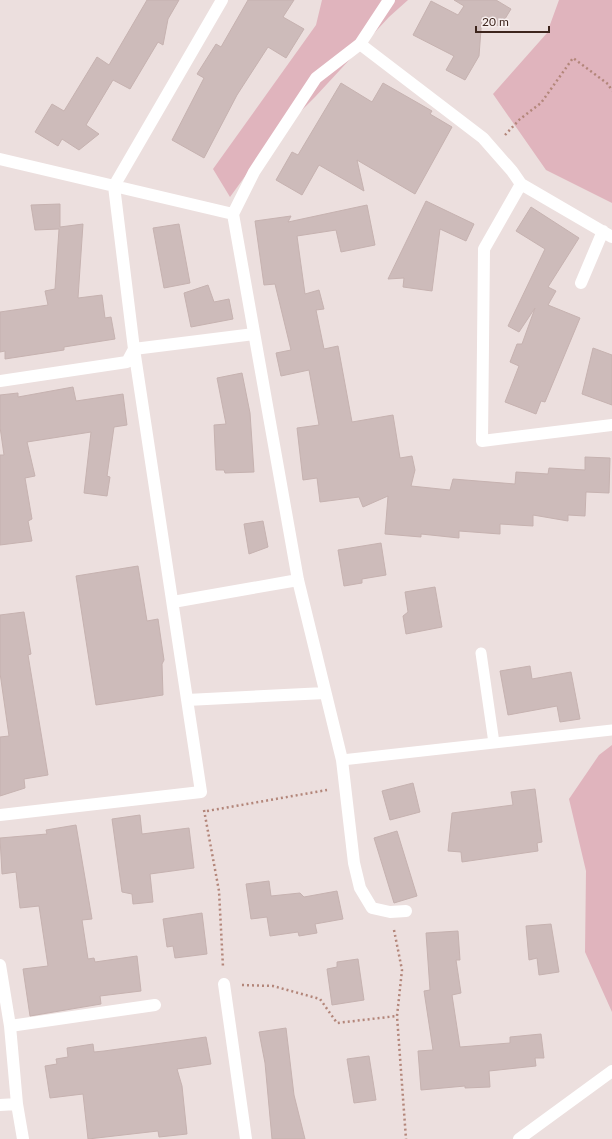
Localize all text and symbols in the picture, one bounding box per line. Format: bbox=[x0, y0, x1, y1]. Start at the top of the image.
scale bar bbox=[476, 8, 549, 34]
text: 20 m bbox=[482, 14, 509, 29]

